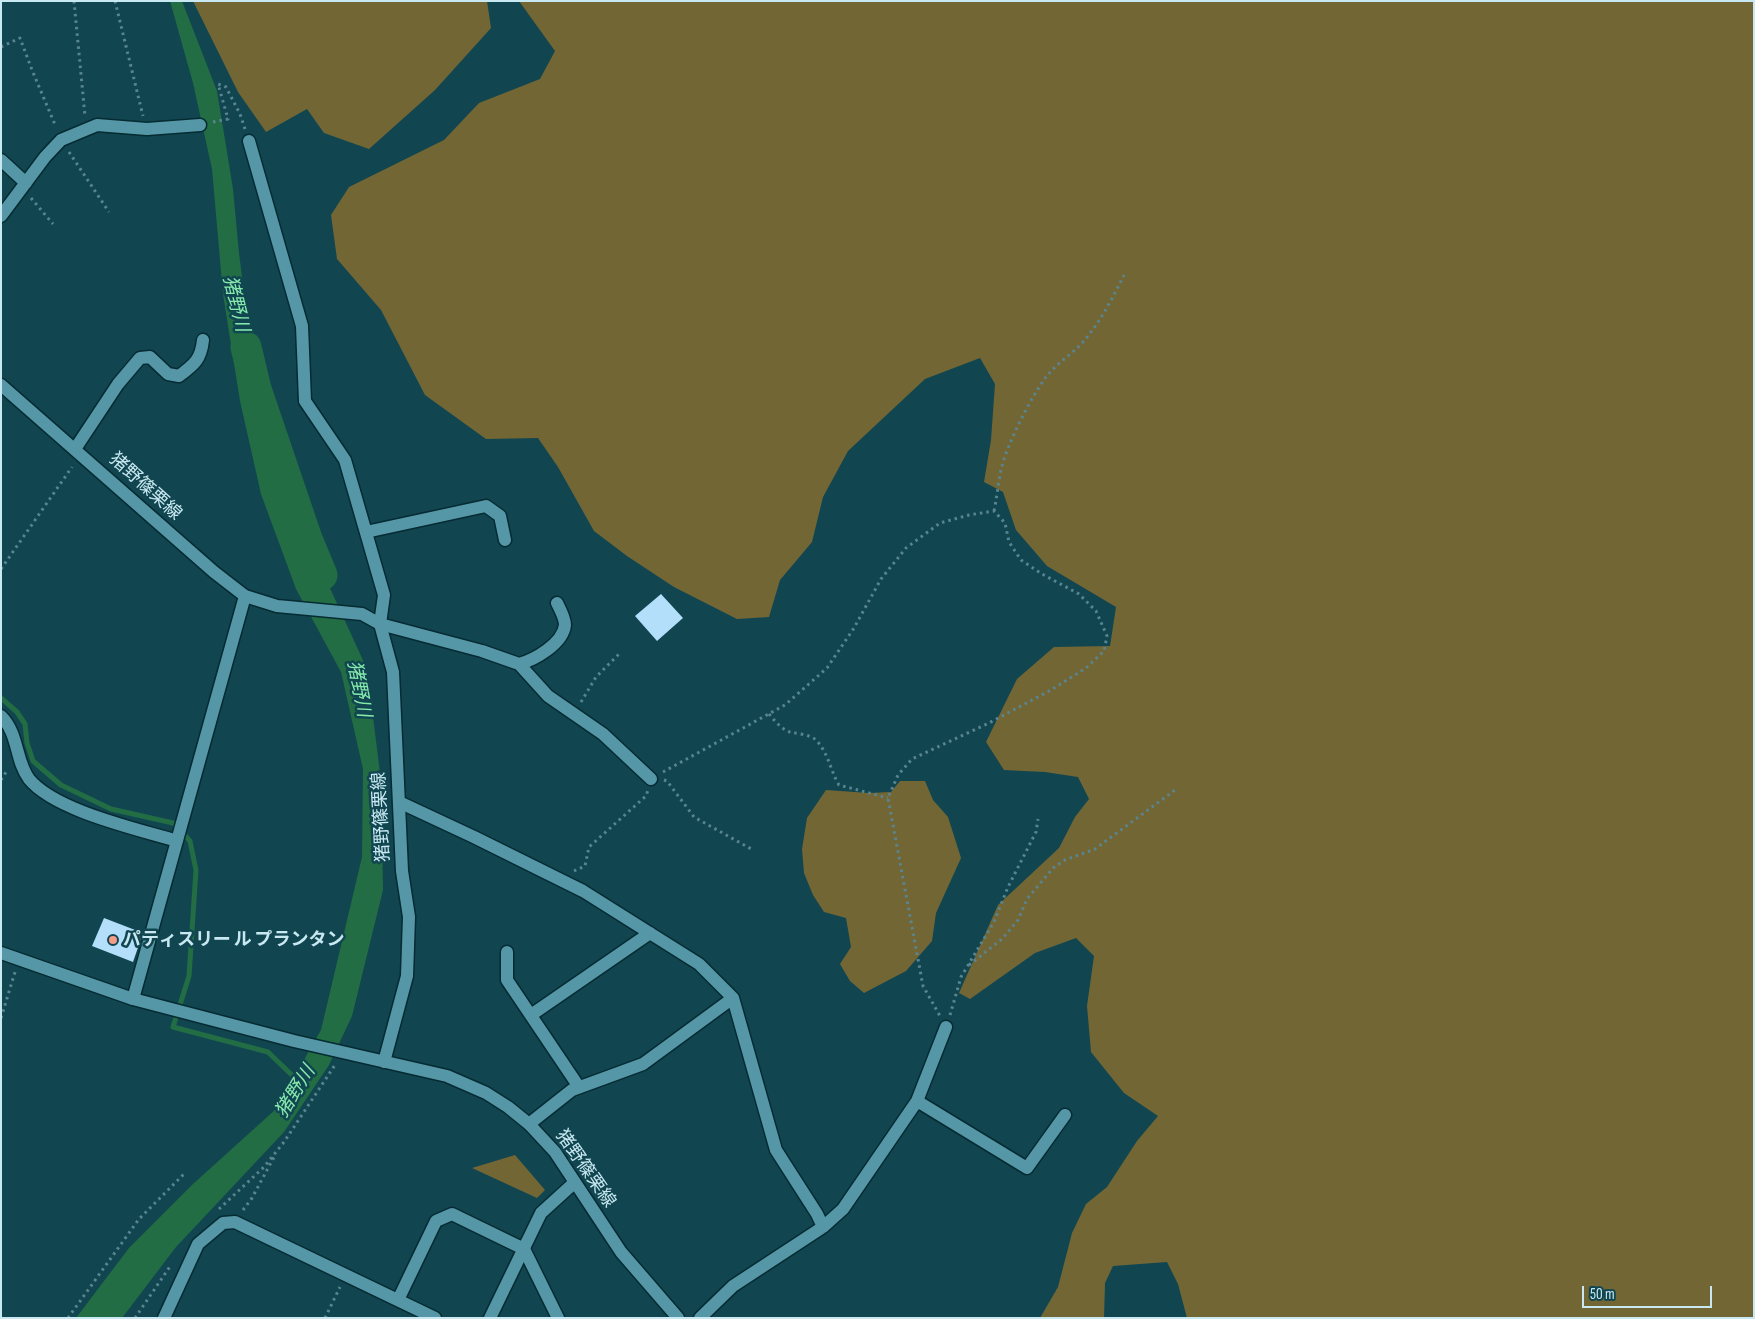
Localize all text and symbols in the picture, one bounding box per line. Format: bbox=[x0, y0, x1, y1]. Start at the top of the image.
water label: 猪野川 bbox=[217, 274, 253, 334]
street label: 猪野篠栗線 bbox=[104, 449, 186, 525]
water label: 猪野川 bbox=[341, 659, 375, 719]
street label: 猪野篠栗線 bbox=[369, 771, 395, 863]
place label: パティスリー ル プランタン bbox=[123, 929, 345, 951]
marker: パティスリー ル プランタン bbox=[107, 934, 119, 946]
water label: 猪野川 bbox=[271, 1062, 321, 1122]
street label: 猪野篠栗線 bbox=[550, 1126, 620, 1212]
scale bar bbox=[1585, 1276, 1715, 1308]
text: 50 m bbox=[1590, 1285, 1615, 1304]

